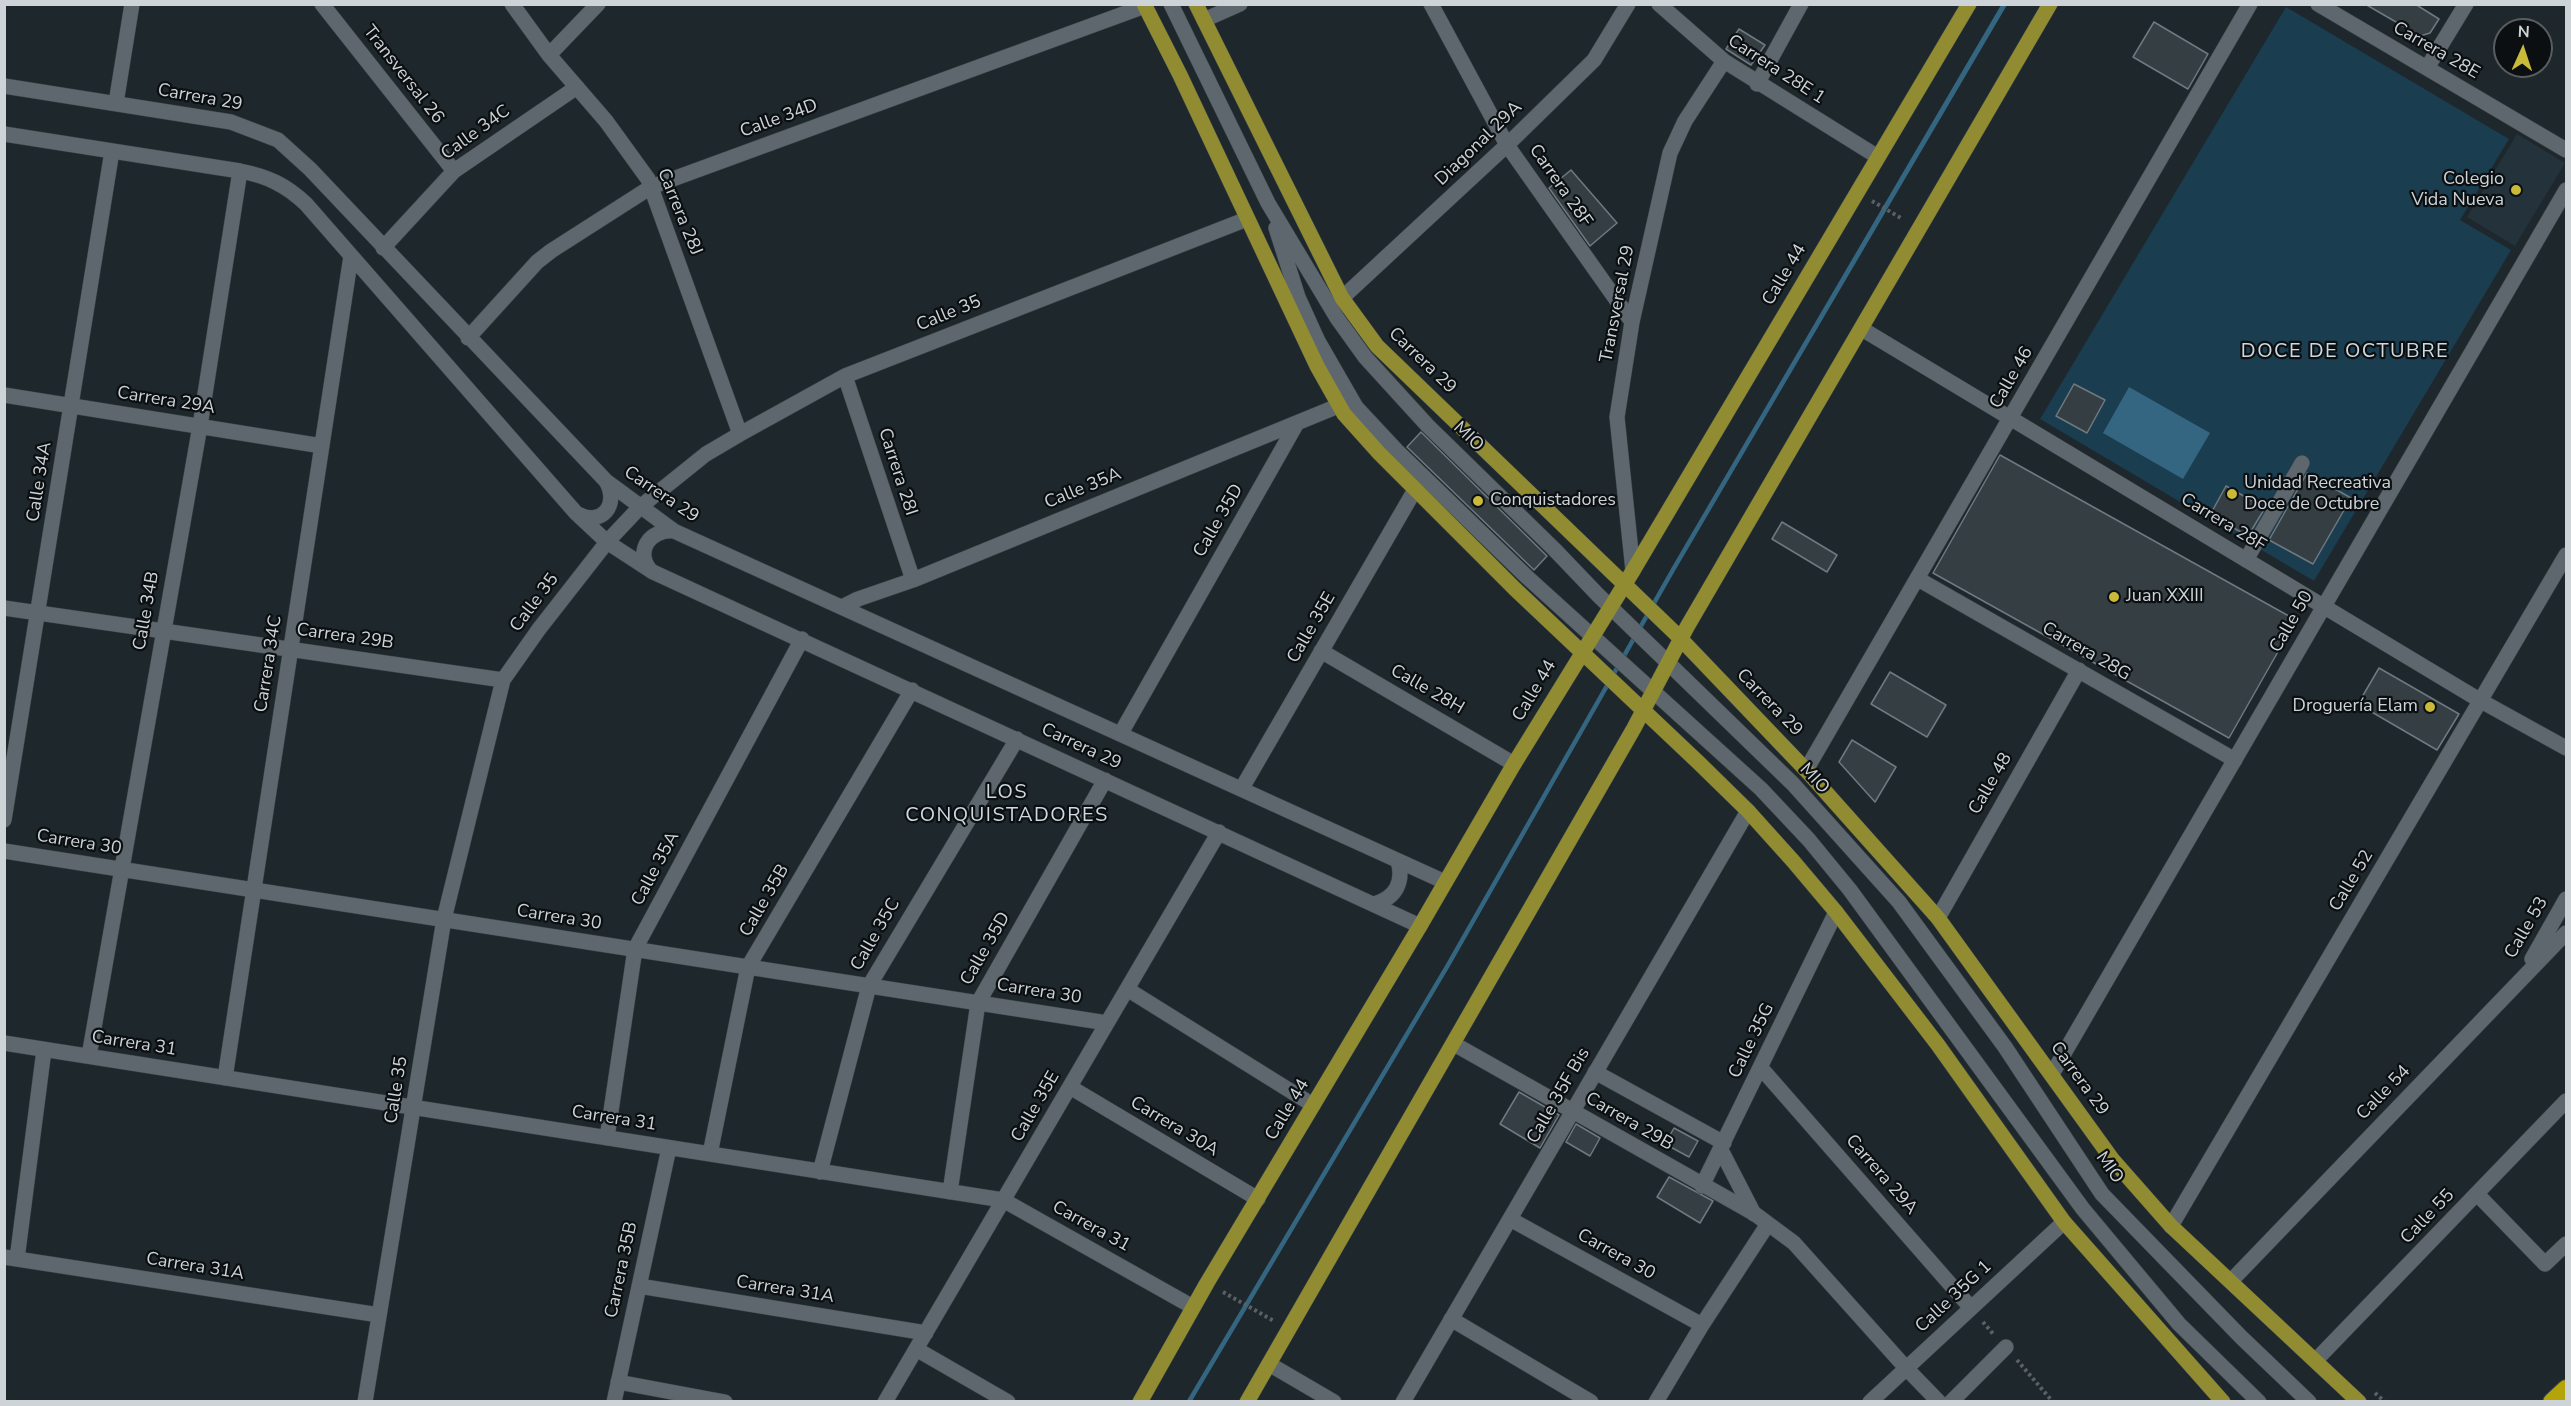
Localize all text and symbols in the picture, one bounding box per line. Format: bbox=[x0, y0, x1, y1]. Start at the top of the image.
street label: Carrera 28E bbox=[2389, 18, 2483, 84]
north arrow bbox=[2493, 18, 2553, 78]
text: N bbox=[2517, 21, 2530, 43]
street label: Transversal 26 bbox=[358, 22, 448, 128]
street label: Carrera 28E 1 bbox=[1723, 31, 1829, 109]
street label: Carrera 29 bbox=[156, 80, 244, 116]
street label: Calle 34D bbox=[737, 95, 821, 143]
street label: Diagonal 29A bbox=[1431, 97, 1527, 191]
street label: Calle 34C bbox=[437, 101, 515, 165]
street label: Carrera 28F bbox=[1524, 141, 1596, 231]
street label: Carrera 28J bbox=[652, 165, 706, 259]
place label: Colegio Vida Nueva bbox=[2411, 169, 2504, 212]
marker: Colegio Vida Nueva bbox=[2509, 183, 2523, 197]
street label: Calle 44 bbox=[1758, 240, 1812, 310]
street label: Transversal 29 bbox=[1596, 244, 1640, 364]
street label: Calle 35 bbox=[914, 291, 984, 337]
street label: Carrera 29 bbox=[1384, 323, 1460, 399]
district label: DOCE DE OCTUBRE bbox=[2241, 340, 2449, 364]
street label: Calle 46 bbox=[1986, 343, 2038, 413]
street label: Carrera 29A bbox=[115, 383, 217, 419]
street label: MIO bbox=[1448, 417, 1488, 457]
street label: Carrera 28I bbox=[873, 426, 921, 518]
street label: Calle 34A bbox=[23, 440, 57, 524]
street label: Carrera 29 bbox=[619, 462, 703, 528]
street label: Calle 35A bbox=[1041, 464, 1125, 514]
place label: Unidad Recreativa Doce de Octubre bbox=[2244, 473, 2391, 516]
street label: Calle 35D bbox=[1189, 480, 1249, 562]
marker: Unidad Recreativa Doce de Octubre bbox=[2225, 487, 2239, 501]
street label: Carrera 28F bbox=[2176, 489, 2270, 557]
place label: Conquistadores bbox=[1490, 490, 1616, 512]
marker: Conquistadores bbox=[1471, 494, 1485, 508]
street label: Calle 35 bbox=[506, 569, 564, 637]
street label: Calle 34B bbox=[129, 570, 165, 652]
place label: Juan XXIII bbox=[2126, 586, 2204, 608]
street label: Calle 50 bbox=[2266, 587, 2318, 657]
street label: Calle 35E bbox=[1283, 589, 1341, 667]
marker: Juan XXIII bbox=[2107, 590, 2121, 604]
street label: Carrera 34C bbox=[251, 614, 287, 714]
street label: Carrera 28G bbox=[2038, 618, 2134, 686]
street label: Carrera 29B bbox=[295, 619, 395, 655]
street label: Calle 44 bbox=[1508, 656, 1562, 726]
street label: Calle 28H bbox=[1386, 660, 1468, 720]
street label: Carrera 29 bbox=[1731, 665, 1807, 741]
place label: Droguería Elam bbox=[2293, 696, 2418, 718]
marker: Droguería Elam bbox=[2423, 700, 2437, 714]
street label: Carrera 29 bbox=[1038, 719, 1124, 775]
street label: Calle 48 bbox=[1965, 749, 2017, 819]
street label: MIO bbox=[1795, 759, 1833, 799]
district label: LOS CONQUISTADORES bbox=[905, 781, 1109, 828]
street label: Carrera 30 bbox=[35, 826, 123, 860]
street label: Calle 35A bbox=[627, 828, 685, 910]
street label: Calle 52 bbox=[2325, 846, 2379, 916]
street label: Calle 35B bbox=[736, 861, 794, 941]
street label: Calle 53 bbox=[2501, 893, 2553, 963]
street label: Calle 35C bbox=[847, 895, 905, 975]
street label: Carrera 30 bbox=[515, 901, 603, 935]
street label: Calle 35D bbox=[956, 908, 1016, 990]
street label: Carrera 30 bbox=[995, 975, 1083, 1009]
street label: Calle 35G bbox=[1725, 1000, 1779, 1082]
street label: Carrera 31 bbox=[90, 1027, 178, 1061]
street label: Carrera 29 bbox=[2045, 1038, 2113, 1120]
street label: Calle 35F Bis bbox=[1523, 1044, 1595, 1148]
street label: Calle 35 bbox=[381, 1055, 413, 1125]
street label: Calle 54 bbox=[2353, 1061, 2415, 1125]
street label: Calle 35E bbox=[1007, 1068, 1065, 1146]
street label: Calle 44 bbox=[1261, 1075, 1315, 1145]
street label: Carrera 29B bbox=[1581, 1088, 1677, 1156]
street label: Carrera 30A bbox=[1126, 1092, 1222, 1162]
street label: Carrera 31 bbox=[570, 1102, 658, 1136]
street label: Carrera 29A bbox=[1840, 1131, 1922, 1219]
street label: MIO bbox=[2090, 1148, 2128, 1188]
street label: Calle 55 bbox=[2397, 1185, 2459, 1249]
street label: Carrera 31 bbox=[1048, 1197, 1134, 1257]
street label: Carrera 35B bbox=[601, 1220, 643, 1320]
street label: Carrera 30 bbox=[1573, 1225, 1659, 1285]
street label: Carrera 31A bbox=[144, 1249, 246, 1285]
street label: Calle 35G 1 bbox=[1911, 1256, 1997, 1338]
street label: Carrera 31A bbox=[734, 1272, 836, 1308]

